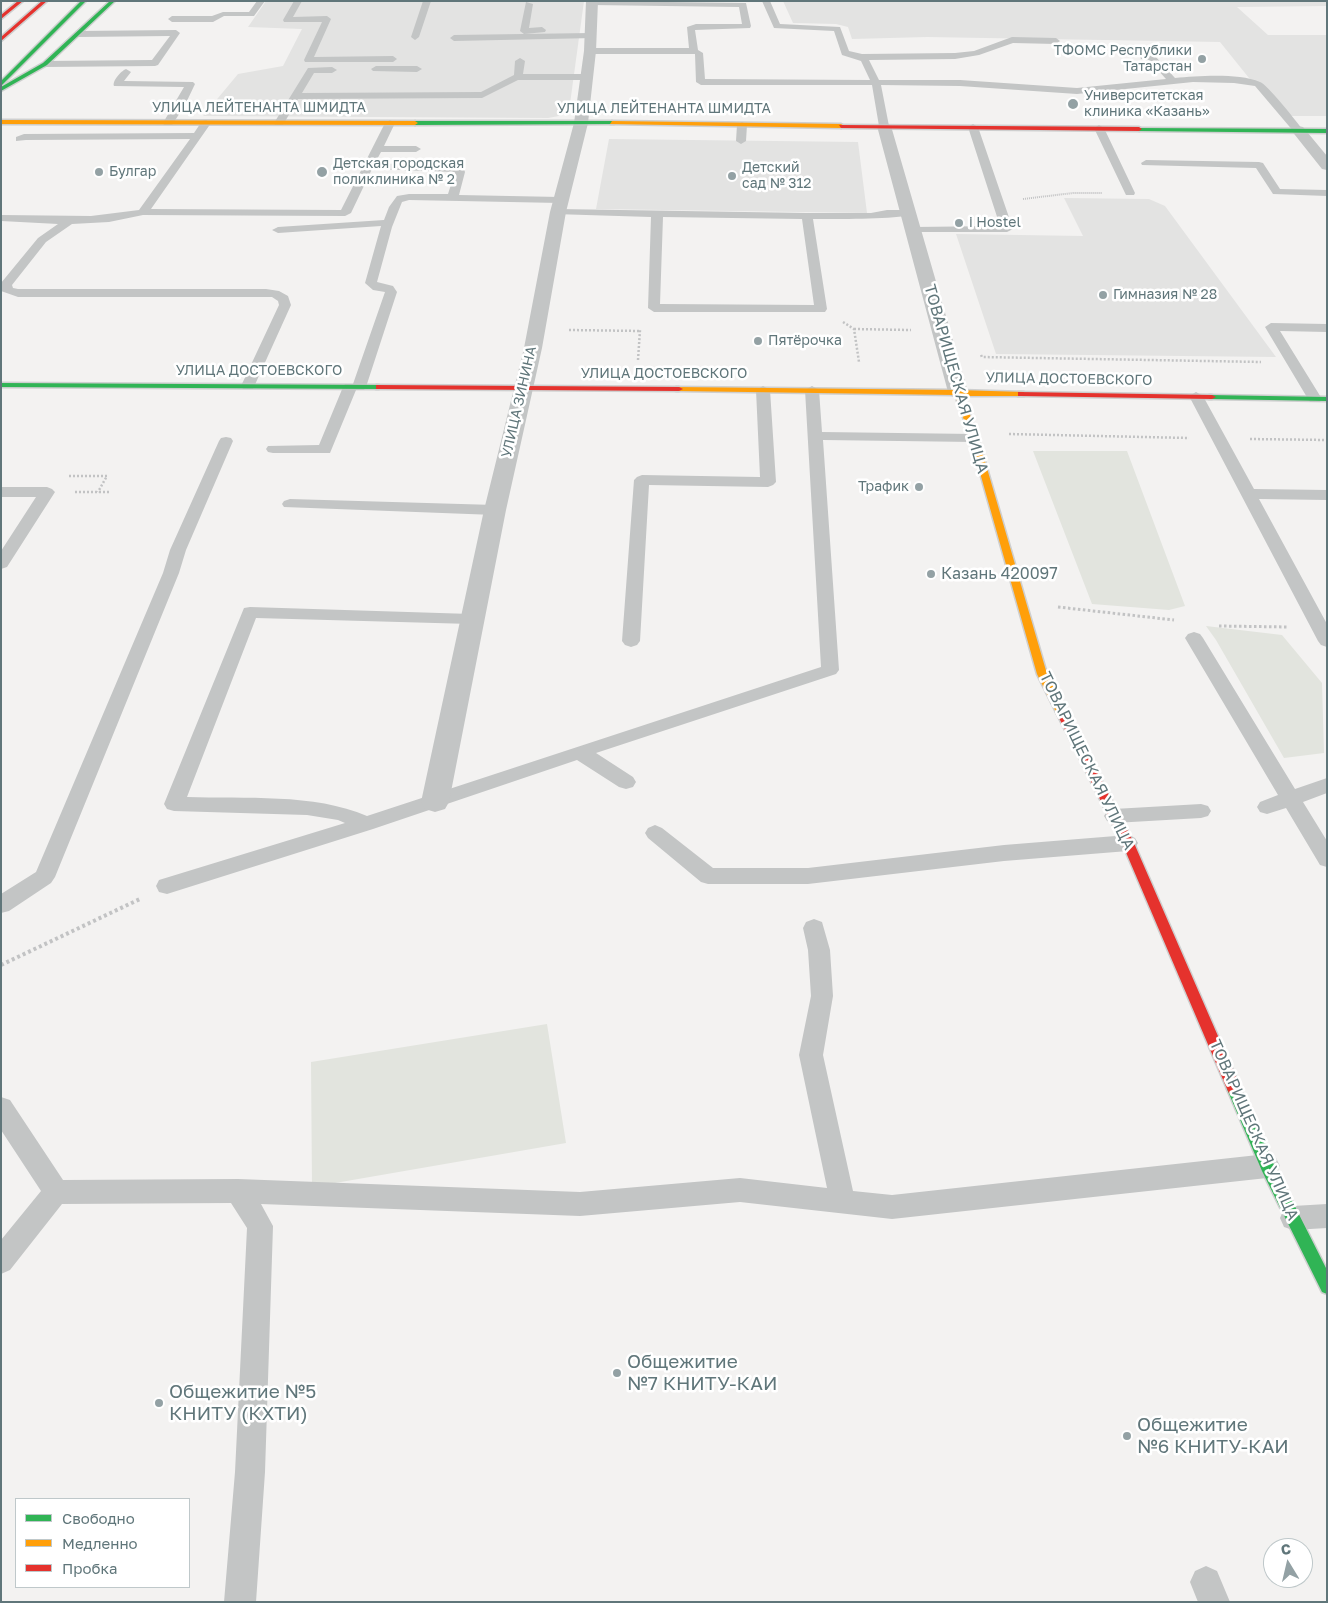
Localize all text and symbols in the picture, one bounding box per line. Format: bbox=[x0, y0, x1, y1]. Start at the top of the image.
place label: ТФОМС Республики Татарстан bbox=[1054, 43, 1192, 75]
marker: ТФОМС Республики Татарстан bbox=[1196, 53, 1208, 65]
place label: Университетская клиника «Казань» bbox=[1084, 88, 1210, 120]
marker: Университетская клиника «Казань» bbox=[1066, 97, 1080, 111]
street label: УЛИЦА ЛЕЙТЕНАНТА ШМИДТА bbox=[152, 100, 366, 116]
street label: УЛИЦА ЛЕЙТЕНАНТА ШМИДТА bbox=[557, 101, 771, 117]
place label: Детская городская поликлиника № 2 bbox=[333, 156, 464, 188]
place label: Детский сад № 312 bbox=[742, 160, 811, 192]
place label: Булгар bbox=[109, 164, 156, 180]
marker: Детская городская поликлиника № 2 bbox=[315, 165, 329, 179]
marker: Булгар bbox=[93, 166, 105, 178]
marker: Детский сад № 312 bbox=[726, 170, 738, 182]
place label: i Hostel bbox=[969, 215, 1021, 231]
marker: i Hostel bbox=[953, 217, 965, 229]
street label: ТОВАРИЩЕСКАЯ УЛИЦА bbox=[920, 282, 992, 476]
place label: Гимназия № 28 bbox=[1113, 287, 1217, 303]
marker: Гимназия № 28 bbox=[1097, 289, 1109, 301]
place label: Пятёрочка bbox=[768, 333, 842, 349]
marker: Пятёрочка bbox=[752, 335, 764, 347]
street label: УЛИЦА ЗИНИНА bbox=[498, 345, 540, 459]
street label: УЛИЦА ДОСТОЕВСКОГО bbox=[176, 363, 342, 379]
street label: УЛИЦА ДОСТОЕВСКОГО bbox=[581, 366, 747, 382]
street label: УЛИЦА ДОСТОЕВСКОГО bbox=[985, 369, 1153, 389]
place label: Трафик bbox=[858, 479, 909, 495]
marker: Трафик bbox=[913, 481, 925, 493]
place label: Казань 420097 bbox=[941, 564, 1058, 584]
marker: Казань 420097 bbox=[925, 568, 937, 580]
street label: ТОВАРИЩЕСКАЯ УЛИЦА bbox=[1035, 669, 1139, 853]
street label: ТОВАРИЩЕСКАЯ УЛИЦА bbox=[1205, 1037, 1303, 1223]
place label: Общежитие №7 КНИТУ-КАИ bbox=[627, 1351, 777, 1395]
marker: Общежитие №7 КНИТУ-КАИ bbox=[611, 1367, 623, 1379]
place label: Общежитие №5 КНИТУ (КХТИ) bbox=[169, 1381, 316, 1425]
marker: Общежитие №5 КНИТУ (КХТИ) bbox=[153, 1397, 165, 1409]
place label: Общежитие №6 КНИТУ-КАИ bbox=[1137, 1414, 1289, 1458]
marker: Общежитие №6 КНИТУ-КАИ bbox=[1121, 1430, 1133, 1442]
legend bbox=[15, 1498, 190, 1588]
text: Свободно bbox=[62, 1509, 135, 1527]
text: Медленно bbox=[62, 1534, 138, 1552]
north arrow bbox=[1263, 1538, 1313, 1588]
text: С bbox=[1279, 1540, 1292, 1558]
text: Пробка bbox=[62, 1559, 117, 1577]

